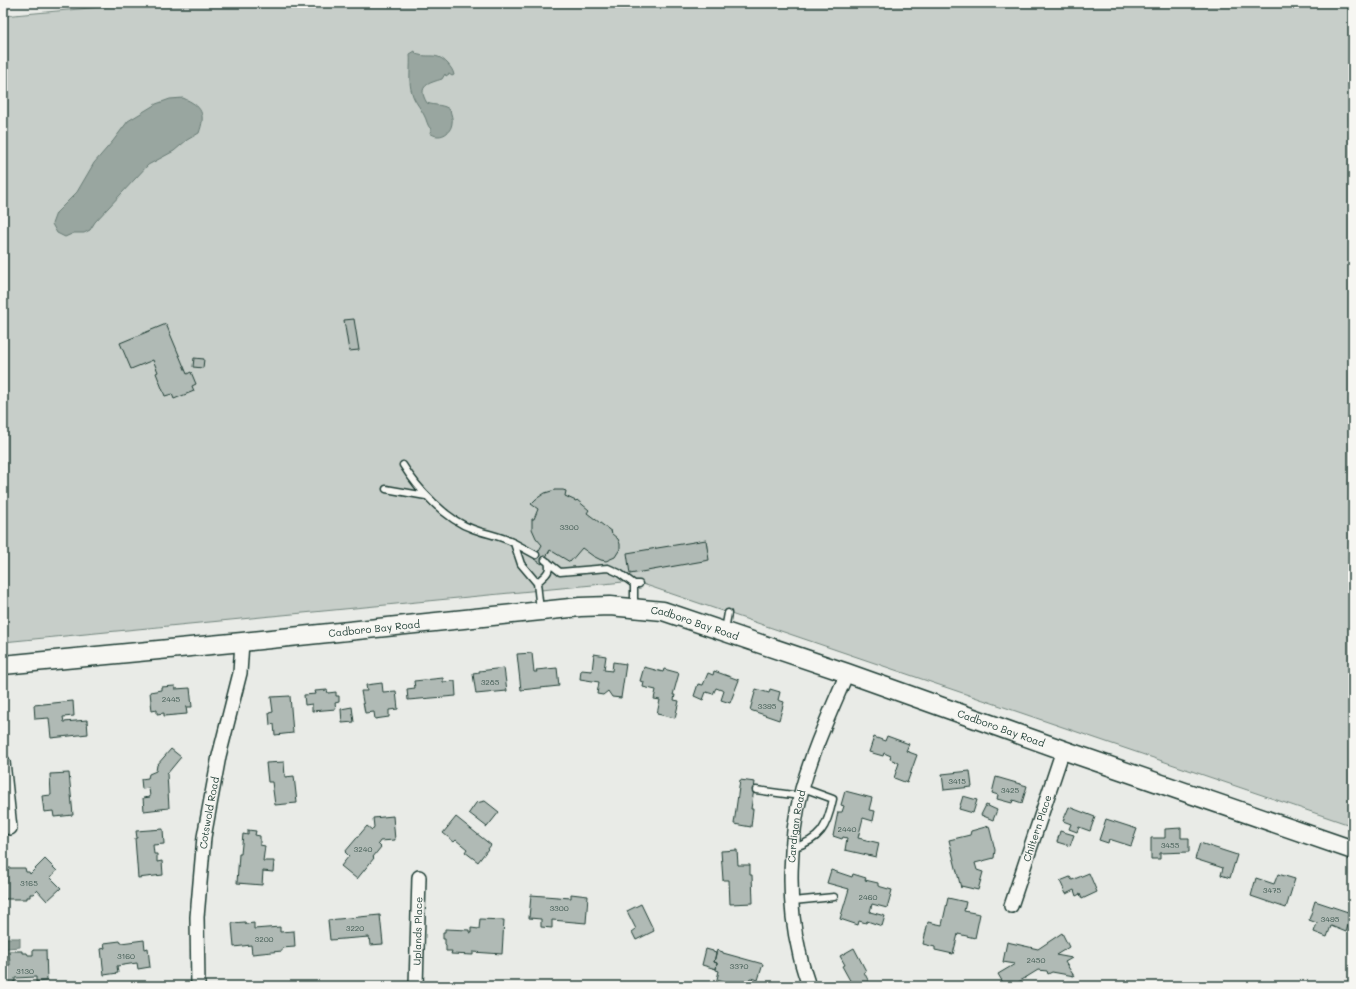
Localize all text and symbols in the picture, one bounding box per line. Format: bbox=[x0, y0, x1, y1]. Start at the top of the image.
house number: 3300 bbox=[559, 522, 579, 532]
street label: Cadboro Bay Road bbox=[650, 603, 741, 643]
street label: Cadboro Bay Road bbox=[328, 617, 421, 640]
house number: 3285 bbox=[481, 677, 500, 687]
house number: 2445 bbox=[162, 694, 181, 704]
house number: 3395 bbox=[758, 701, 777, 711]
street label: Cadboro Bay Road bbox=[955, 706, 1047, 750]
street label: Cotswold Road bbox=[196, 776, 222, 849]
house number: 3415 bbox=[948, 776, 966, 786]
house number: 3425 bbox=[1001, 785, 1020, 795]
street label: Cardigan Road bbox=[784, 788, 809, 863]
street label: Chiltern Place bbox=[1019, 793, 1055, 863]
house number: 2440 bbox=[838, 824, 856, 834]
house number: 3455 bbox=[1161, 840, 1180, 850]
house number: 3240 bbox=[354, 844, 372, 854]
house number: 3165 bbox=[20, 878, 38, 888]
house number: 3475 bbox=[1263, 885, 1282, 895]
house number: 2460 bbox=[859, 892, 878, 902]
street label: Uplands Place bbox=[410, 897, 425, 965]
house number: 3300 bbox=[549, 903, 569, 913]
house number: 3495 bbox=[1321, 914, 1340, 924]
house number: 3220 bbox=[346, 923, 364, 933]
house number: 3200 bbox=[254, 934, 274, 944]
house number: 3160 bbox=[117, 951, 135, 961]
house number: 2450 bbox=[1027, 955, 1045, 965]
house number: 3370 bbox=[730, 961, 748, 971]
house number: 3130 bbox=[16, 966, 34, 976]

